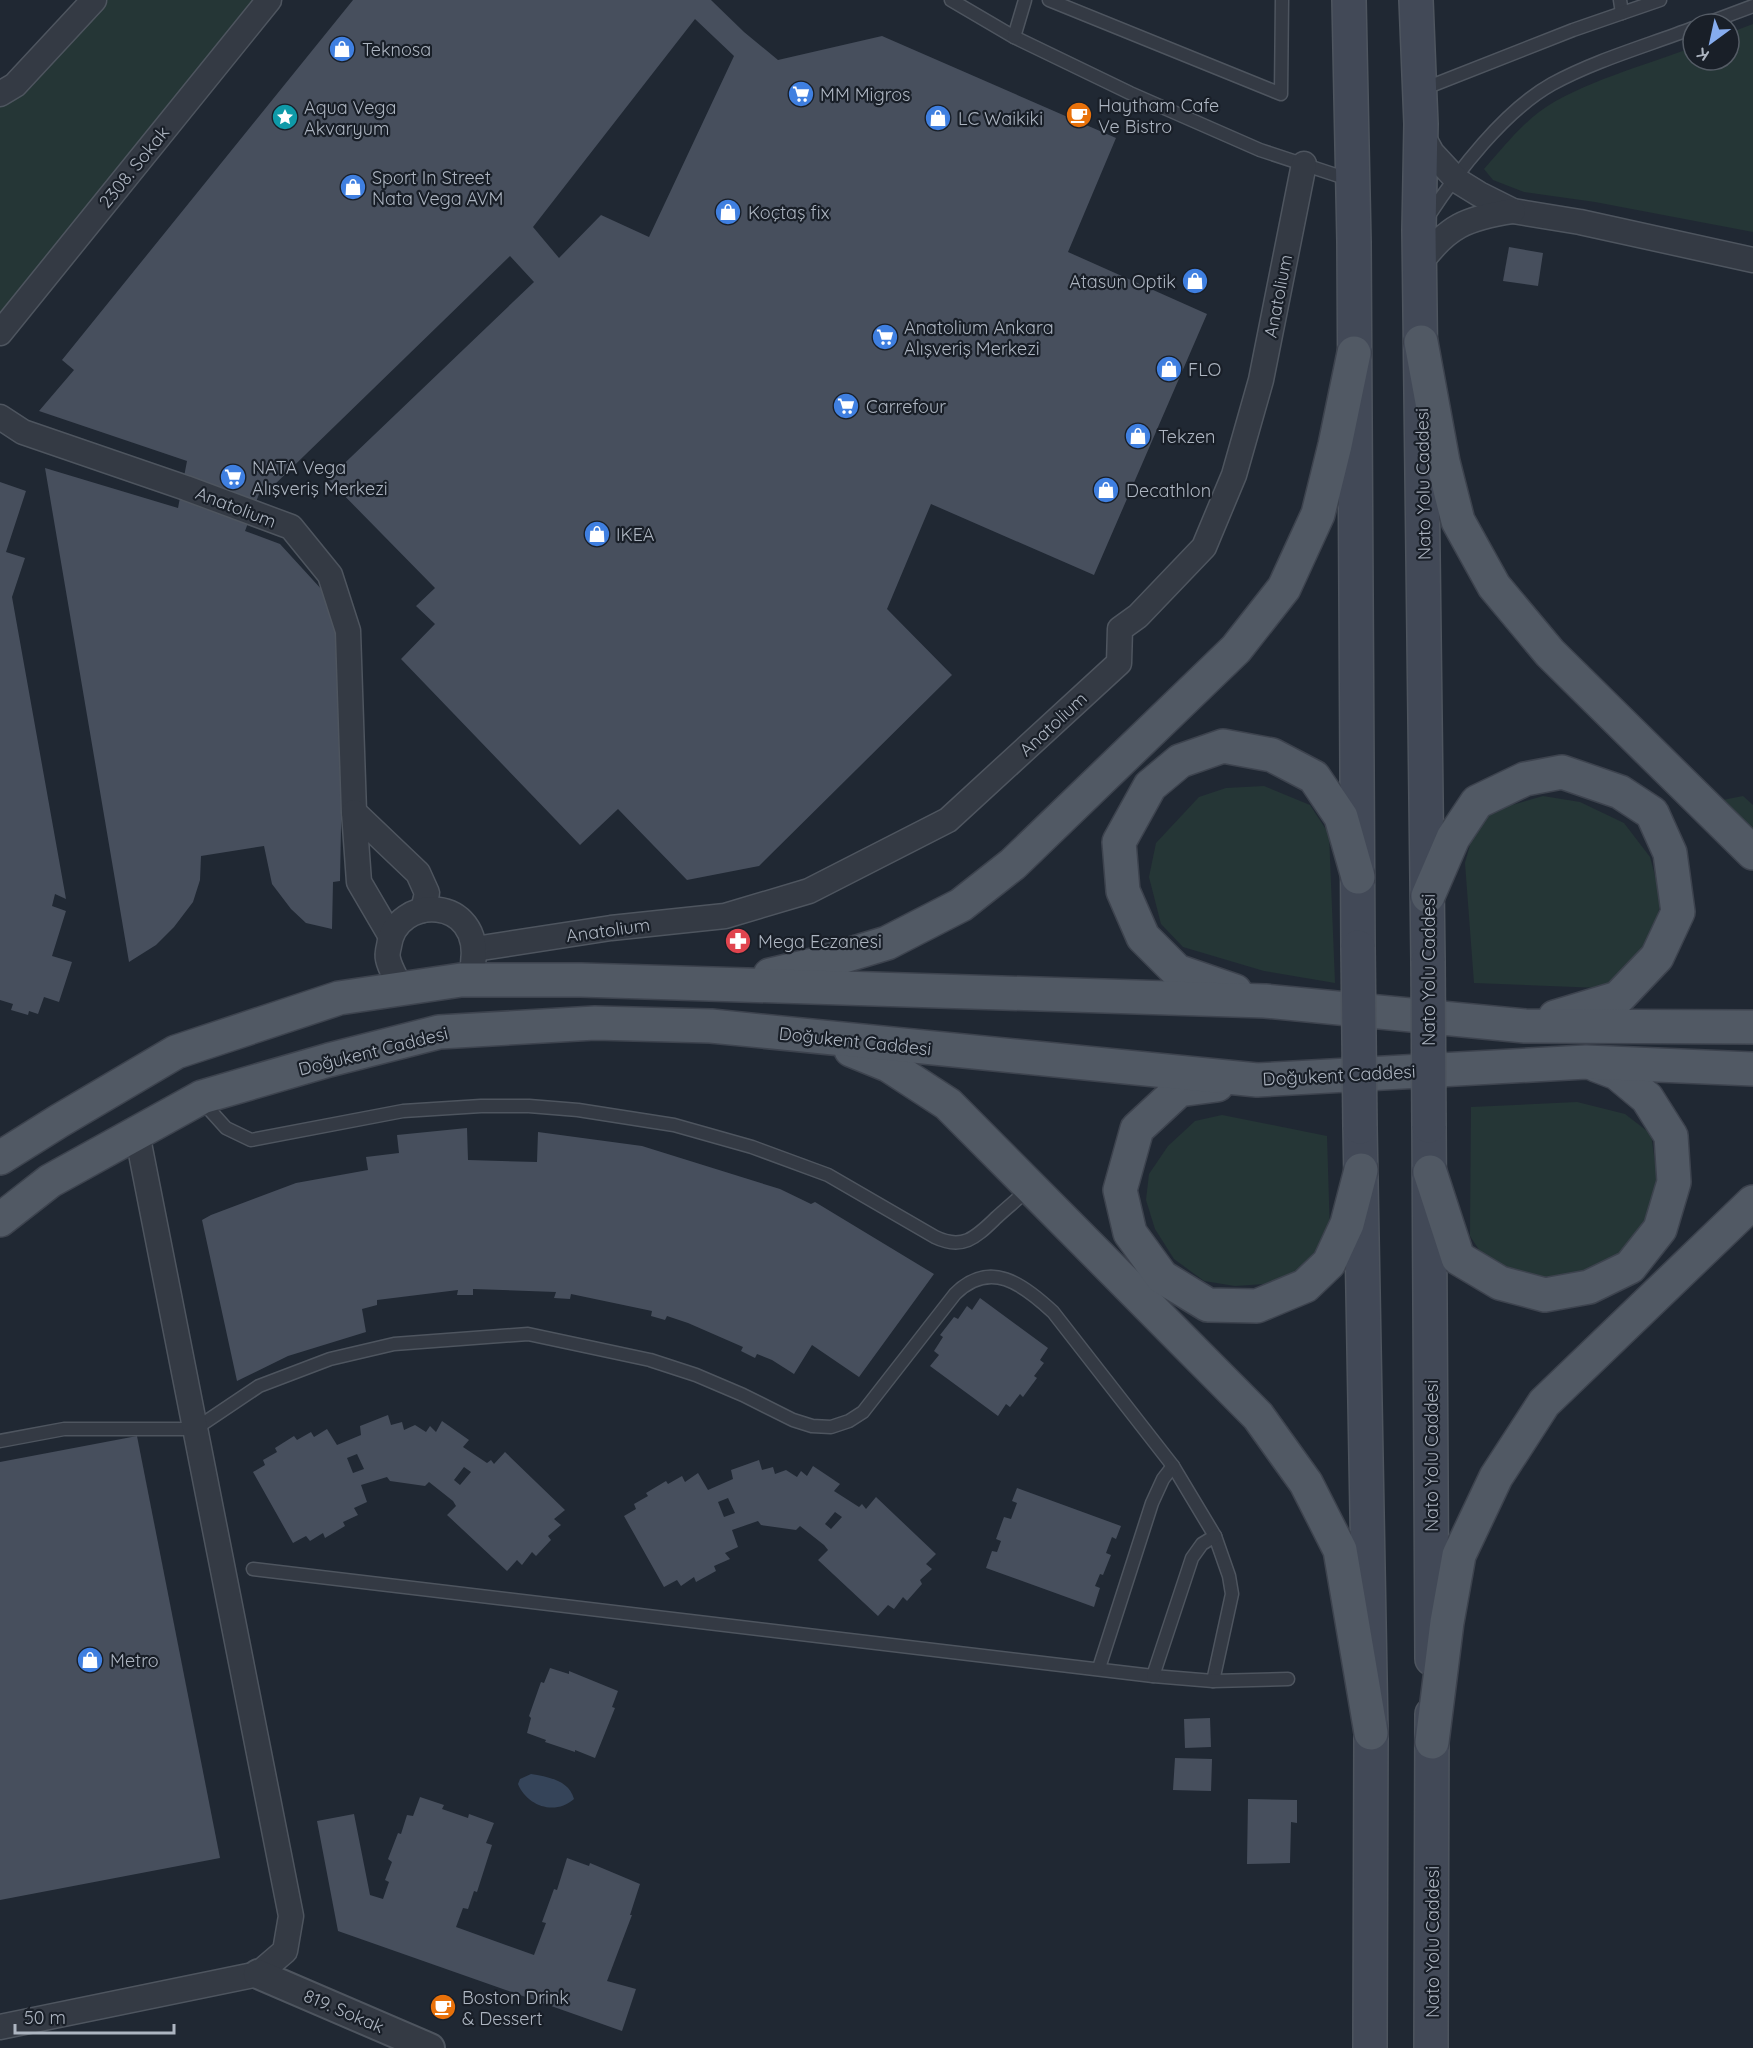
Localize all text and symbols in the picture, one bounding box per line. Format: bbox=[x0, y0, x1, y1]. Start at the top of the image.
north arrow bbox=[1681, 12, 1741, 72]
shop icon: Teknosa bbox=[327, 34, 357, 64]
place label: Teknosa bbox=[362, 38, 431, 61]
text: K bbox=[1693, 43, 1713, 66]
supermarket icon: MM Migros bbox=[786, 79, 816, 109]
place label: MM Migros bbox=[820, 83, 911, 106]
place label: Haytham Cafe Ve Bistro bbox=[1098, 94, 1219, 138]
place label: Aqua Vega Akvaryum bbox=[304, 96, 396, 140]
cafe icon: Haytham Cafe Ve Bistro bbox=[1064, 100, 1094, 130]
place icon: Aqua Vega Akvaryum bbox=[270, 102, 300, 132]
shop icon: LC Waikiki bbox=[923, 103, 953, 133]
place label: LC Waikiki bbox=[958, 107, 1043, 130]
street label: 2308. Sokak bbox=[94, 121, 174, 213]
place label: Sport In Street Nata Vega AVM bbox=[372, 166, 503, 210]
shop icon: Sport In Street Nata Vega AVM bbox=[338, 172, 368, 202]
shop icon: Koçtaş fix bbox=[713, 197, 743, 227]
place label: Koçtaş fix bbox=[748, 201, 830, 224]
street label: Anatolium bbox=[1259, 252, 1297, 340]
shop icon: Atasun Optik bbox=[1180, 266, 1210, 296]
place label: Atasun Optik bbox=[1069, 270, 1176, 293]
place label: Anatolium Ankara Alışveriş Merkezi bbox=[904, 316, 1054, 360]
supermarket icon: Anatolium Ankara Alışveriş Merkezi bbox=[870, 322, 900, 352]
shop icon: FLO bbox=[1154, 354, 1184, 384]
place label: FLO bbox=[1188, 358, 1221, 381]
supermarket icon: Carrefour bbox=[831, 391, 861, 421]
place label: Carrefour bbox=[866, 395, 946, 418]
street label: Nato Yolu Caddesi bbox=[1410, 408, 1436, 560]
shop icon: Tekzen bbox=[1123, 421, 1153, 451]
place label: Tekzen bbox=[1158, 425, 1216, 448]
place label: NATA Vega Alışveriş Merkezi bbox=[252, 456, 388, 500]
supermarket icon: NATA Vega Alışveriş Merkezi bbox=[218, 462, 248, 492]
shop icon: Decathlon bbox=[1091, 475, 1121, 505]
place label: Decathlon bbox=[1126, 479, 1211, 502]
street label: Anatolium bbox=[192, 481, 280, 533]
shop icon: IKEA bbox=[582, 519, 612, 549]
place label: IKEA bbox=[616, 523, 655, 546]
street label: Anatolium bbox=[1014, 687, 1092, 761]
street label: Nato Yolu Caddesi bbox=[1417, 894, 1440, 1046]
street label: Anatolium bbox=[565, 913, 651, 947]
pharmacy icon: Mega Eczanesi bbox=[723, 926, 753, 956]
place label: Mega Eczanesi bbox=[758, 930, 882, 953]
street label: Doğukent Caddesi bbox=[296, 1021, 450, 1081]
street label: Doğukent Caddesi bbox=[778, 1022, 932, 1060]
street label: Doğukent Caddesi bbox=[1262, 1060, 1416, 1090]
street label: Nato Yolu Caddesi bbox=[1420, 1380, 1443, 1532]
shop icon: Metro bbox=[75, 1645, 105, 1675]
place label: Metro bbox=[110, 1649, 159, 1672]
street label: Nato Yolu Caddesi bbox=[1421, 1866, 1444, 2018]
street label: 819. Sokak bbox=[300, 1984, 388, 2038]
place label: Boston Drink & Dessert bbox=[462, 1986, 569, 2030]
cafe icon: Boston Drink & Dessert bbox=[428, 1992, 458, 2022]
scale bar bbox=[15, 1997, 174, 2035]
text: 50 m bbox=[24, 2006, 66, 2029]

